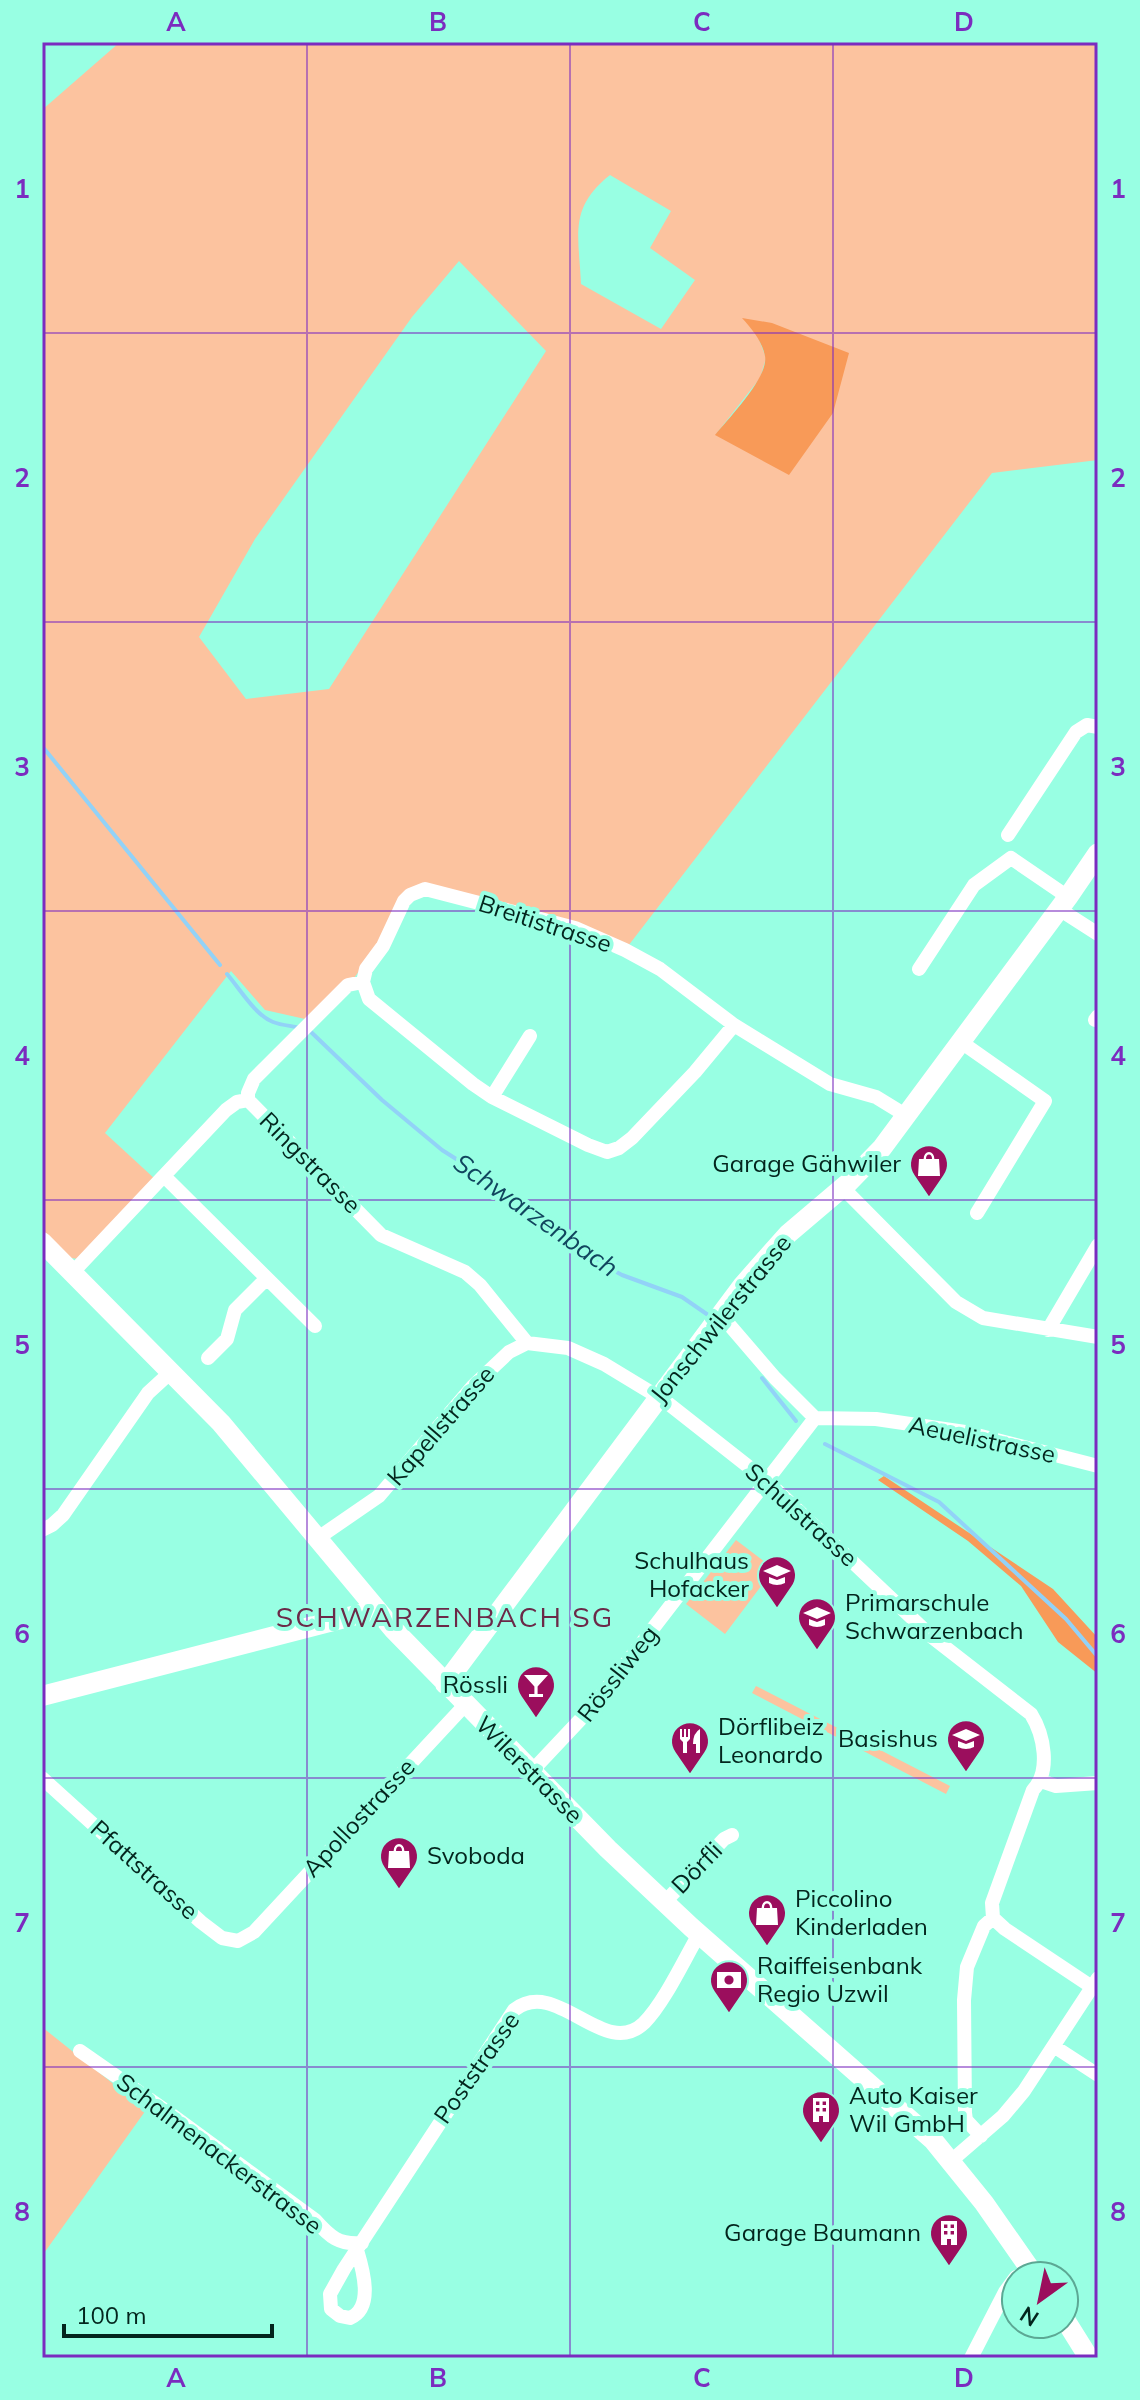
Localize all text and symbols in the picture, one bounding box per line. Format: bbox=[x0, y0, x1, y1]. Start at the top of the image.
text: A bbox=[166, 5, 186, 38]
text: B bbox=[429, 5, 447, 38]
text: C bbox=[693, 5, 711, 38]
text: D bbox=[954, 5, 974, 38]
text: 1 bbox=[14, 172, 30, 205]
text: 1 bbox=[1110, 172, 1126, 205]
text: 2 bbox=[14, 461, 30, 494]
text: 2 bbox=[1110, 461, 1126, 494]
text: 3 bbox=[14, 750, 30, 783]
text: 3 bbox=[1110, 750, 1126, 783]
street label: Breitistrasse bbox=[475, 887, 615, 959]
text: 4 bbox=[14, 1039, 30, 1072]
text: 4 bbox=[1110, 1039, 1126, 1072]
street label: Ringstrasse bbox=[254, 1105, 368, 1219]
shop icon: Garage Gähwiler bbox=[908, 1143, 950, 1198]
water label: Schwarzenbach bbox=[448, 1146, 625, 1284]
place label: Garage Gähwiler bbox=[712, 1148, 901, 1178]
street label: Jonschwilerstrasse bbox=[643, 1228, 797, 1408]
text: 5 bbox=[14, 1328, 30, 1361]
text: 5 bbox=[1110, 1328, 1126, 1361]
street label: Kapellstrasse bbox=[380, 1359, 500, 1491]
street label: Aeuelistrasse bbox=[906, 1409, 1058, 1469]
street label: Schulstrasse bbox=[739, 1456, 864, 1572]
place label: Schulhaus Hofacker bbox=[634, 1545, 749, 1603]
school or university icon: Schulhaus Hofacker bbox=[756, 1554, 798, 1609]
place label: Primarschule Schwarzenbach bbox=[845, 1587, 1024, 1645]
school or university icon: Primarschule Schwarzenbach bbox=[796, 1596, 838, 1651]
district label: SCHWARZENBACH SG bbox=[276, 1599, 614, 1634]
text: 6 bbox=[14, 1617, 30, 1650]
text: 6 bbox=[1110, 1617, 1126, 1650]
street label: Rössliweg bbox=[570, 1619, 664, 1727]
bar icon: Rössli bbox=[515, 1664, 557, 1719]
place label: Rössli bbox=[443, 1669, 508, 1699]
street label: Wilerstrasse bbox=[470, 1709, 590, 1829]
place label: Dörflibeiz Leonardo bbox=[718, 1711, 824, 1769]
school or university icon: Basishus bbox=[945, 1718, 987, 1773]
restaurant icon: Dörflibeiz Leonardo bbox=[669, 1720, 711, 1775]
place label: Basishus bbox=[838, 1723, 938, 1753]
street label: Apollostrasse bbox=[296, 1752, 421, 1883]
street label: Pfattstrasse bbox=[85, 1813, 205, 1925]
shop icon: Svoboda bbox=[378, 1835, 420, 1890]
street label: Dörfli bbox=[664, 1835, 728, 1899]
place label: Svoboda bbox=[427, 1840, 525, 1870]
place label: Piccolino Kinderladen bbox=[795, 1883, 928, 1941]
shop icon: Piccolino Kinderladen bbox=[746, 1892, 788, 1947]
text: 7 bbox=[14, 1906, 30, 1939]
text: 7 bbox=[1110, 1906, 1126, 1939]
place label: Raiffeisenbank Regio Uzwil bbox=[757, 1950, 923, 2008]
bank icon: Raiffeisenbank Regio Uzwil bbox=[708, 1959, 750, 2014]
street label: Poststrasse bbox=[427, 2006, 525, 2129]
street label: Schalmenackerstrasse bbox=[111, 2066, 328, 2240]
place label: Auto Kaiser Wil GmbH bbox=[849, 2080, 978, 2138]
building icon: Auto Kaiser Wil GmbH bbox=[800, 2089, 842, 2144]
text: 8 bbox=[14, 2195, 30, 2228]
text: 8 bbox=[1110, 2195, 1126, 2228]
building icon: Garage Baumann bbox=[928, 2212, 970, 2267]
place label: Garage Baumann bbox=[724, 2217, 921, 2247]
north arrow bbox=[1000, 2260, 1080, 2340]
scale bar bbox=[64, 2288, 272, 2338]
text: 100 m bbox=[76, 2300, 147, 2330]
text: N bbox=[1015, 2301, 1044, 2333]
text: A bbox=[166, 2361, 186, 2394]
text: B bbox=[429, 2361, 447, 2394]
text: C bbox=[693, 2361, 711, 2394]
text: D bbox=[954, 2361, 974, 2394]

